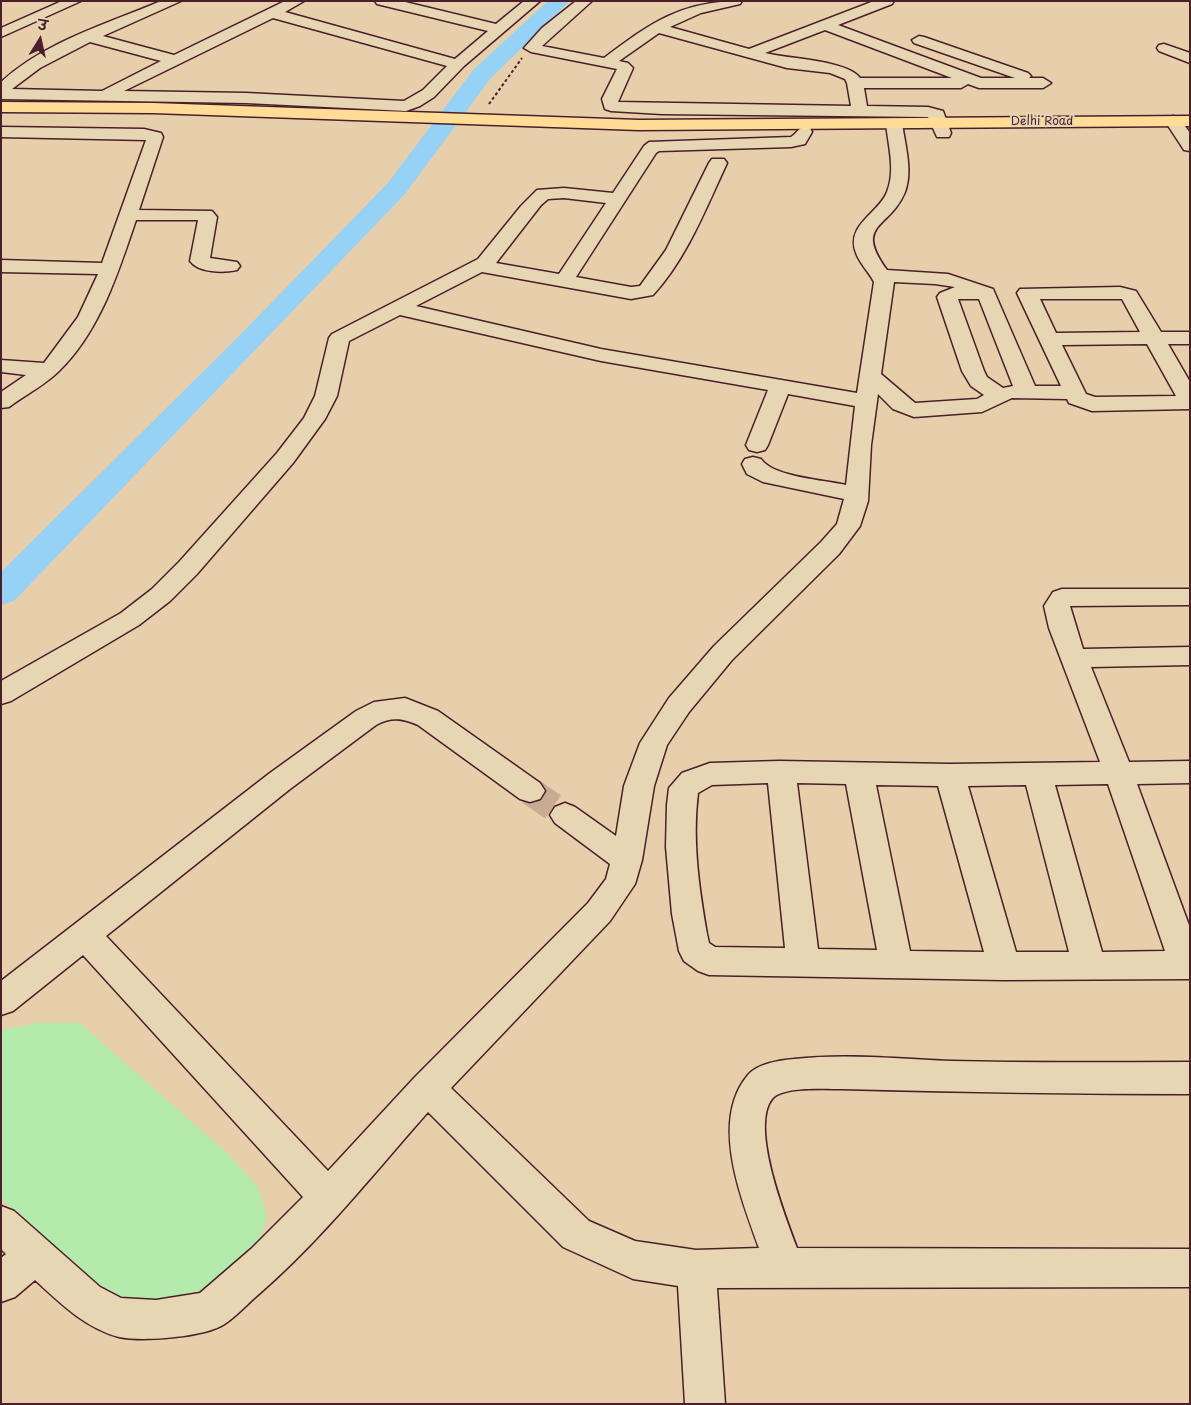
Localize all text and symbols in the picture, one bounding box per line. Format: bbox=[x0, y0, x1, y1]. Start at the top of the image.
text: उ bbox=[36, 14, 49, 36]
north arrow bbox=[15, 15, 65, 65]
street label: Delhi Road bbox=[1011, 115, 1073, 129]

